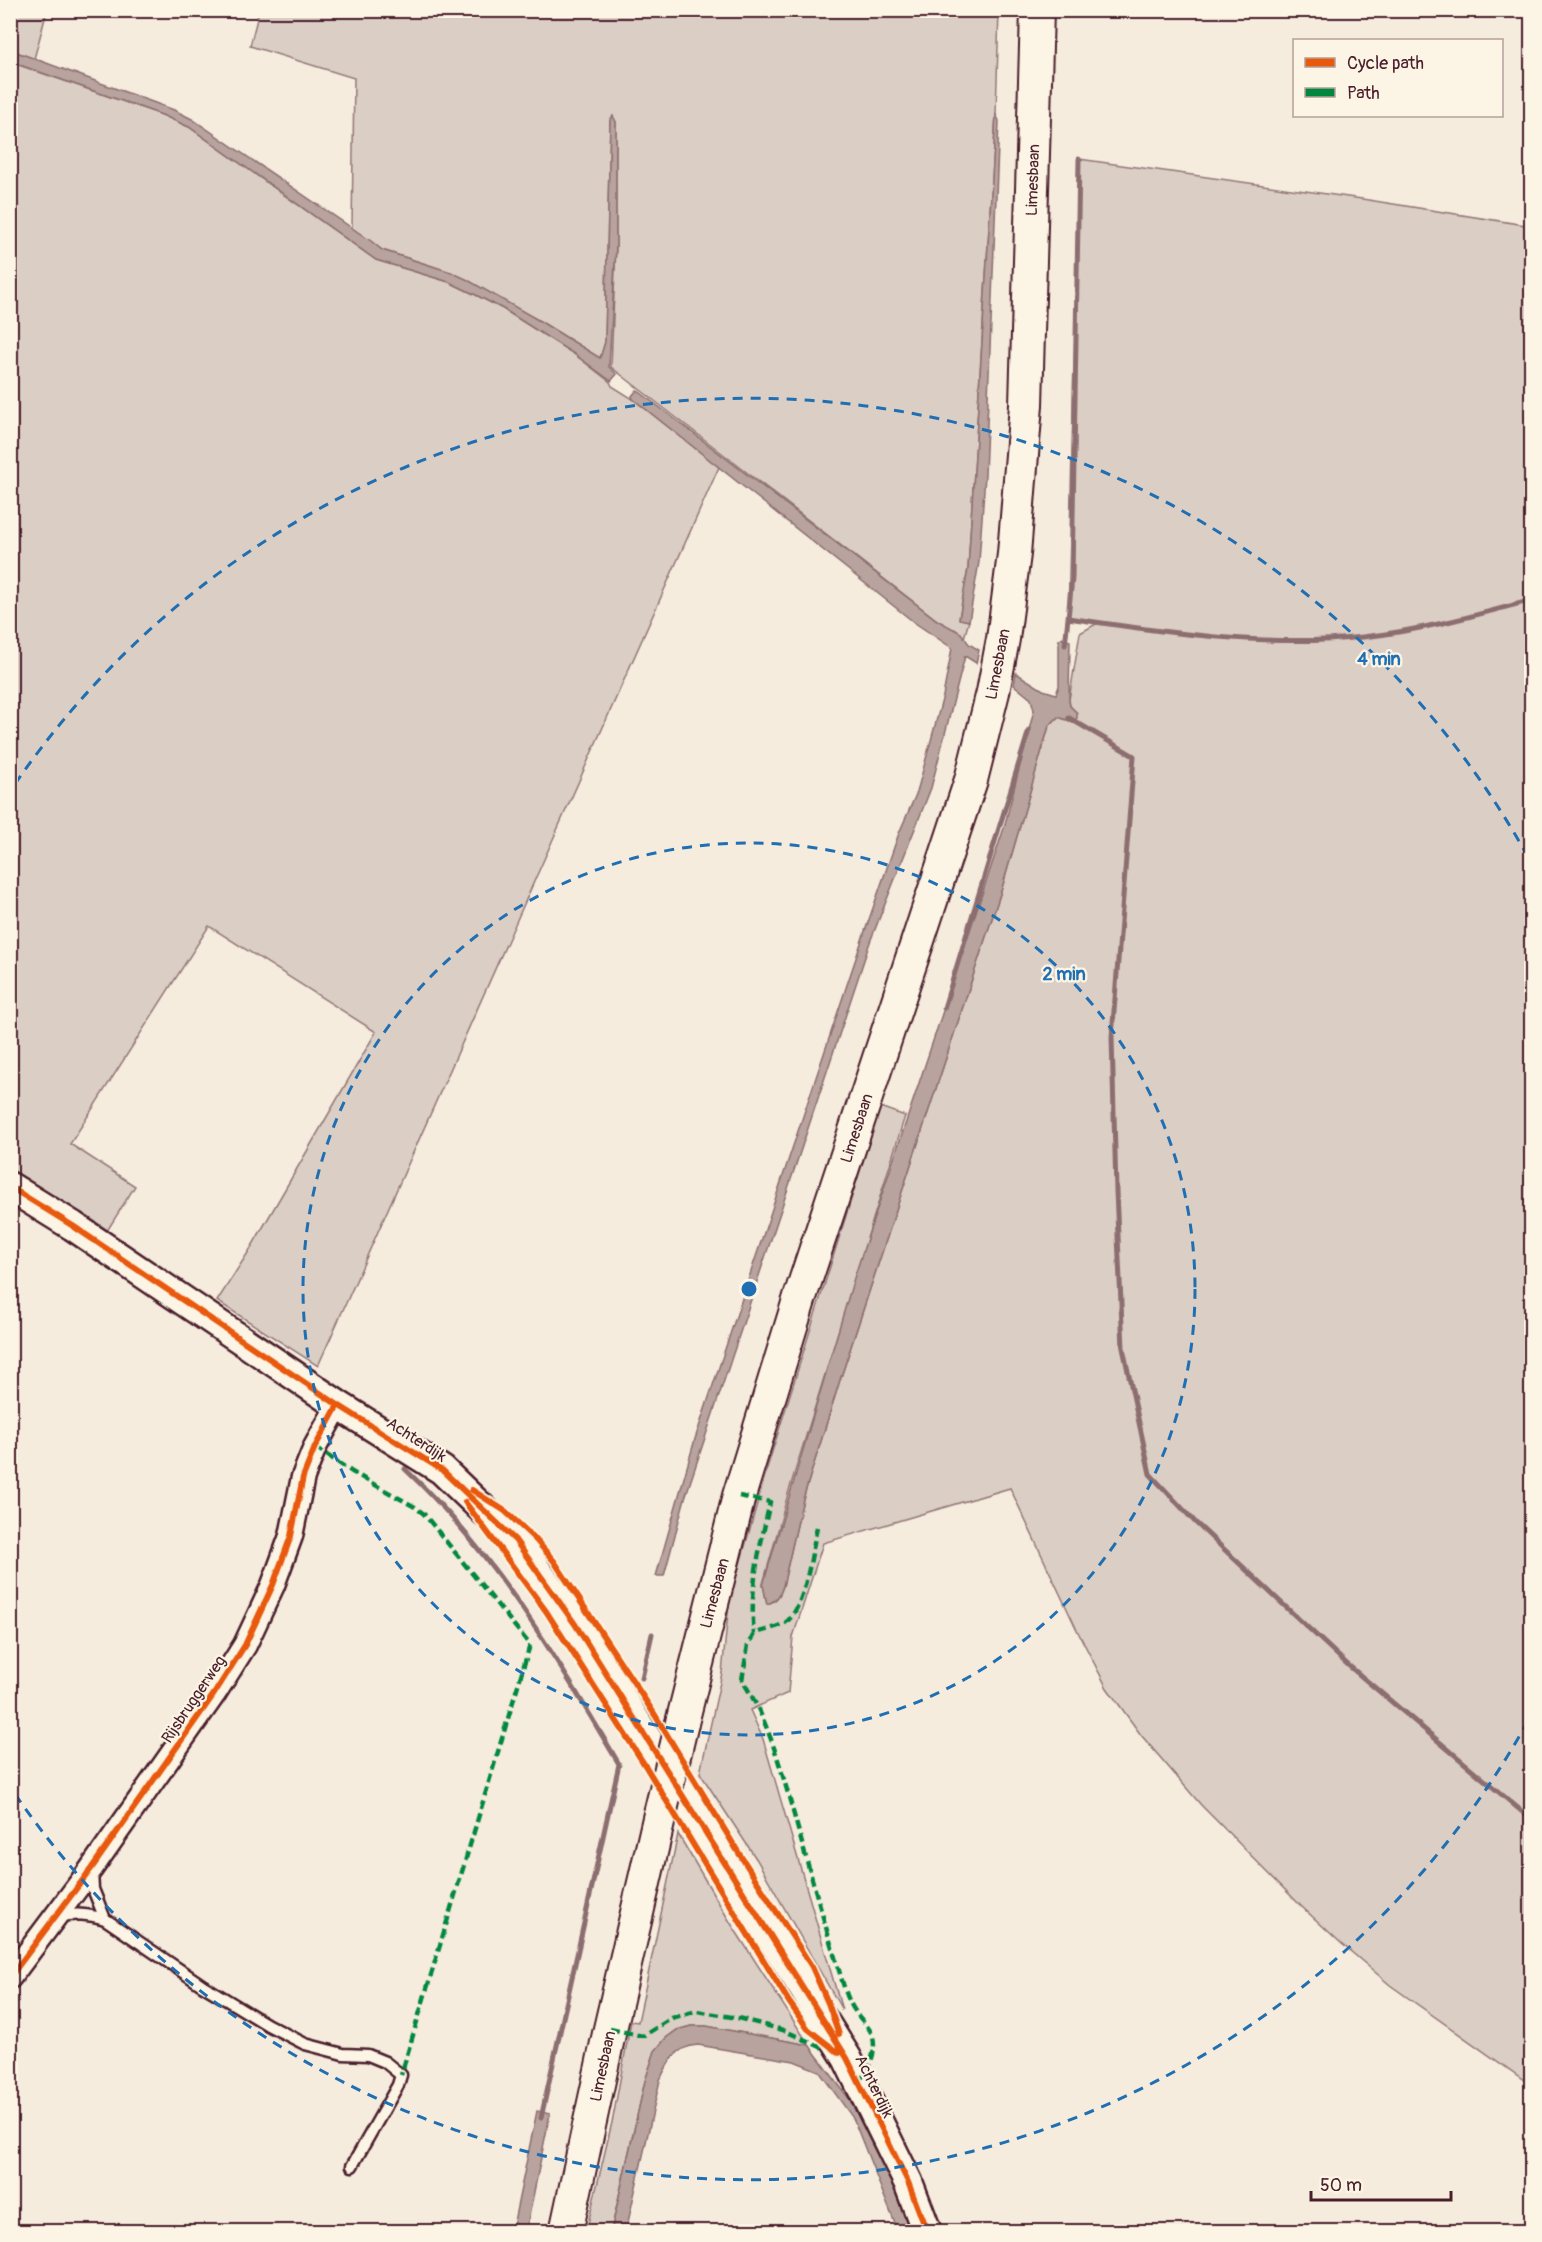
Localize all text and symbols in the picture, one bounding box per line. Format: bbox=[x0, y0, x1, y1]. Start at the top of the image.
legend bbox=[1293, 39, 1503, 117]
text: Cycle path bbox=[1347, 52, 1424, 75]
text: Path bbox=[1347, 82, 1380, 105]
street label: Limesbaan bbox=[1022, 144, 1044, 216]
street label: Limesbaan bbox=[981, 627, 1015, 701]
text: 4 min bbox=[1357, 648, 1401, 671]
text: 2 min bbox=[1042, 963, 1086, 986]
street label: Limesbaan bbox=[836, 1091, 878, 1166]
centre of rings bbox=[739, 1279, 759, 1299]
street label: Achterdijk bbox=[383, 1413, 450, 1467]
street label: Limesbaan bbox=[696, 1556, 734, 1631]
street label: Rijsbruggerweg bbox=[157, 1652, 230, 1747]
street label: Limesbaan bbox=[586, 2029, 620, 2104]
street label: Achterdijk bbox=[850, 2052, 898, 2121]
scale bar bbox=[1311, 2164, 1450, 2202]
text: 50 m bbox=[1320, 2174, 1362, 2197]

